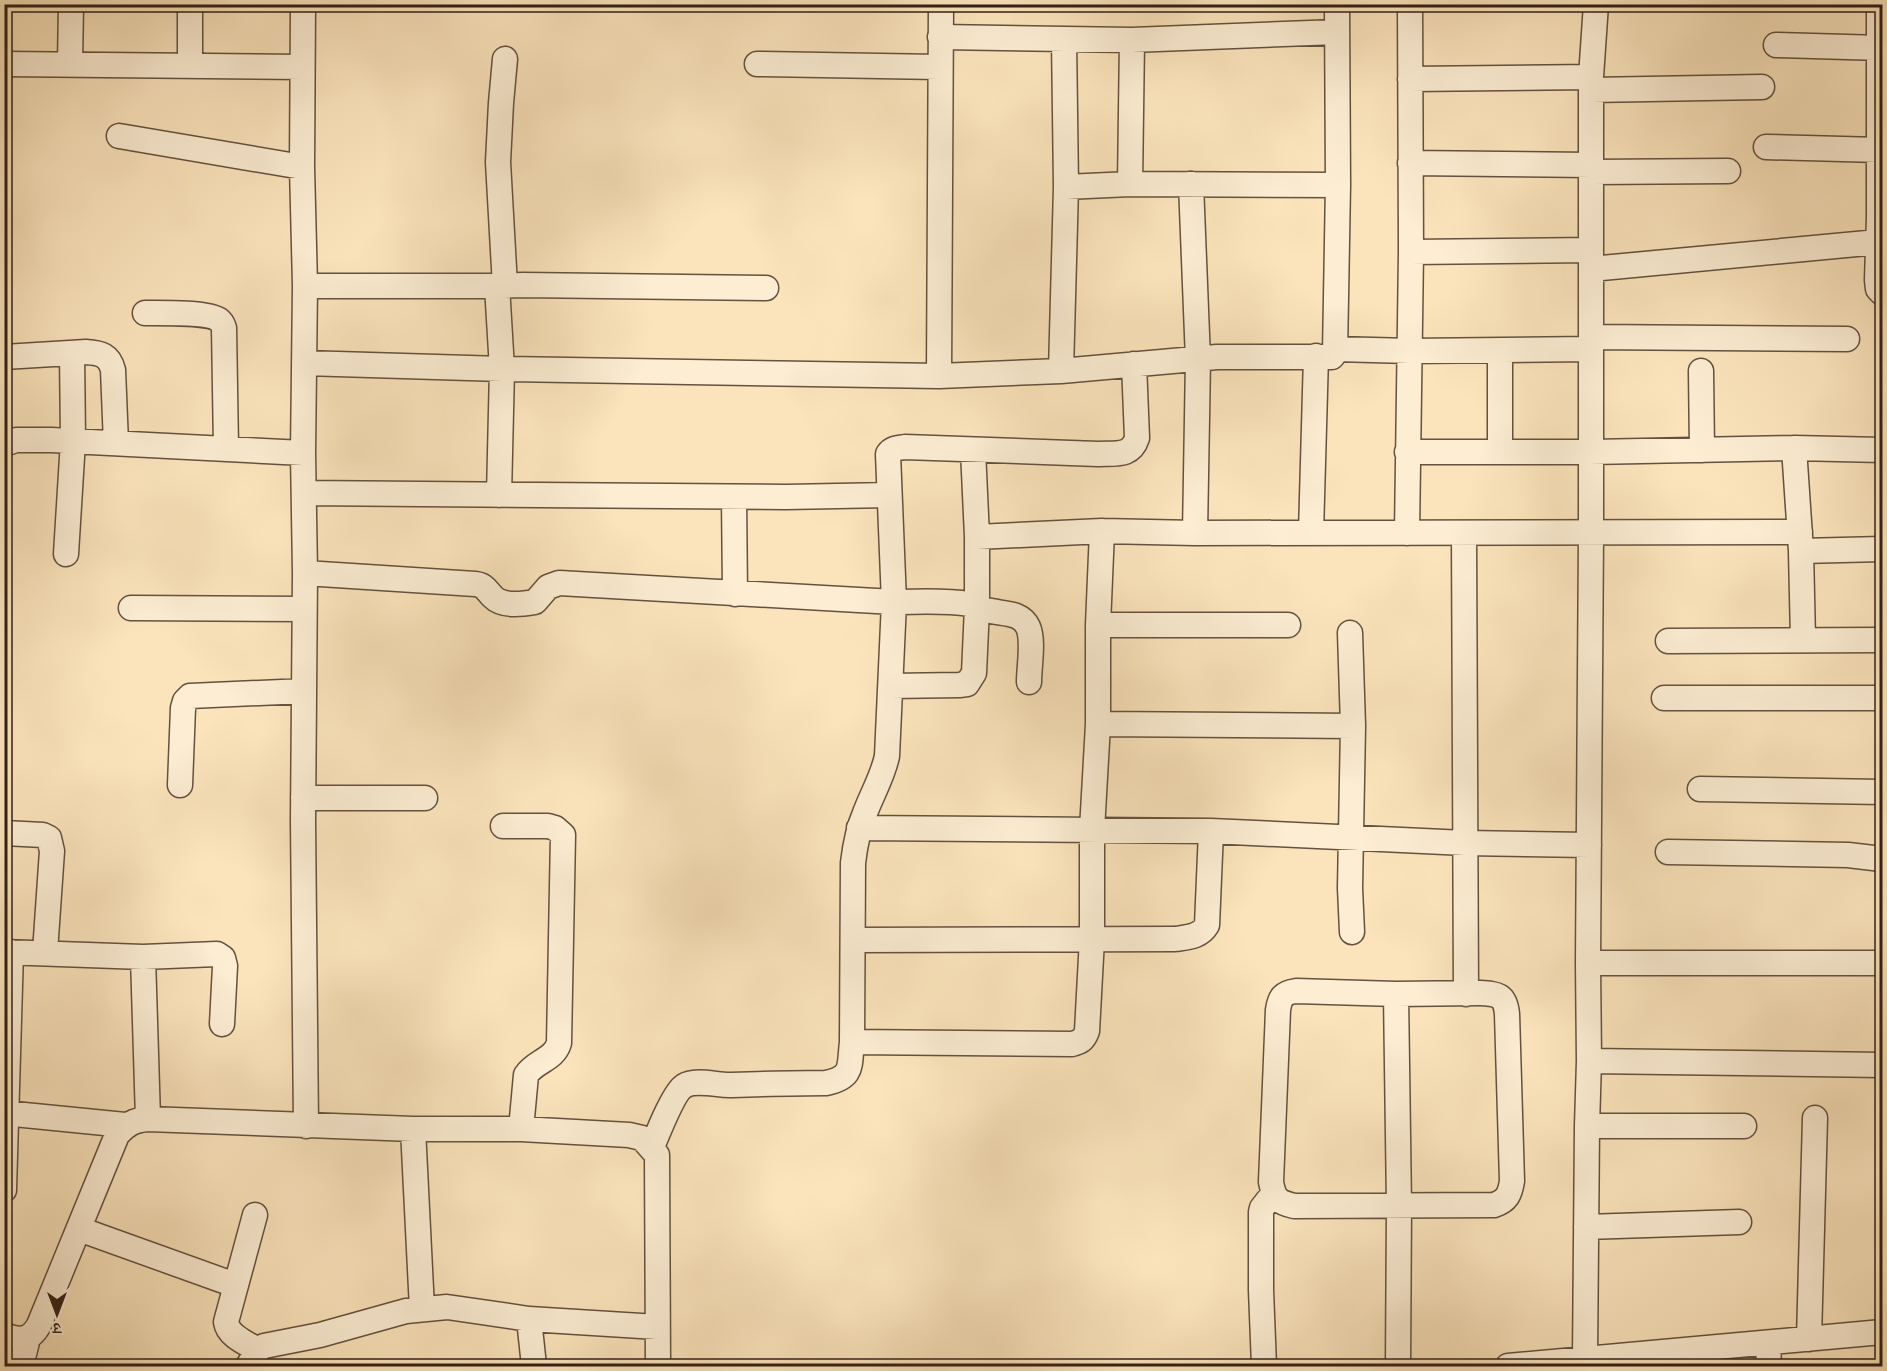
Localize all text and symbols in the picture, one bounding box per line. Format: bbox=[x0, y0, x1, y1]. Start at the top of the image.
north arrow bbox=[27, 1284, 87, 1344]
text: उ bbox=[51, 1318, 62, 1338]

